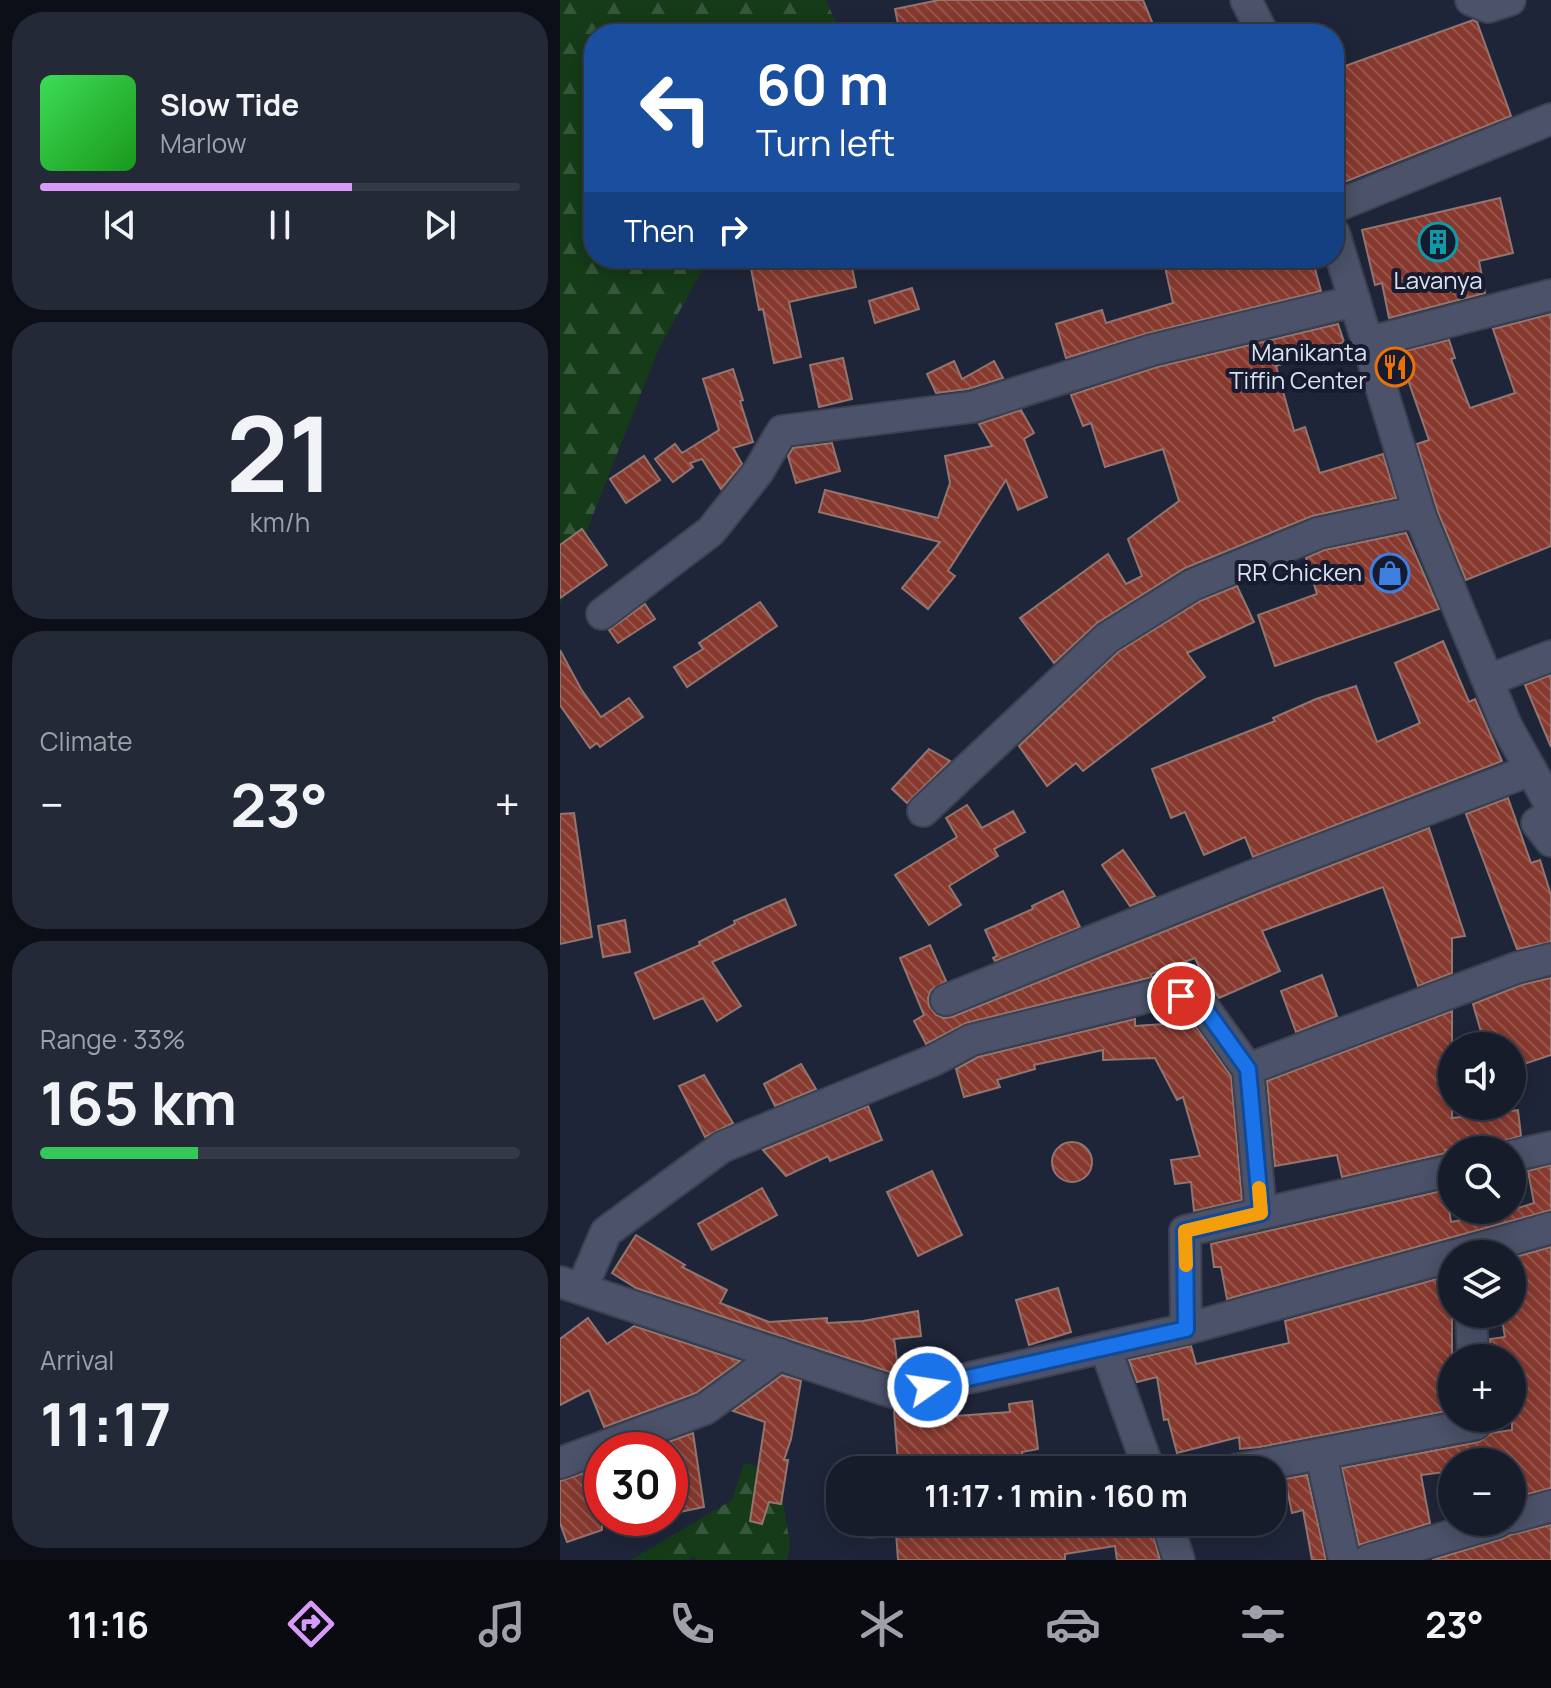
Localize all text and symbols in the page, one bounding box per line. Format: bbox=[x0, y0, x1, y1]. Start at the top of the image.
text: 60 m bbox=[756, 45, 889, 122]
icon: left bbox=[624, 56, 728, 160]
text: Slow Tide bbox=[160, 84, 299, 125]
text: Turn left bbox=[756, 118, 895, 167]
text: Marlow bbox=[160, 125, 247, 161]
icon: previous bbox=[98, 203, 142, 247]
icon: pause bbox=[258, 203, 302, 247]
icon: next bbox=[418, 203, 462, 247]
icon: right bbox=[711, 208, 755, 252]
text: Then bbox=[624, 210, 695, 251]
building icon: Lavanya bbox=[1417, 221, 1459, 263]
place label: Lavanya bbox=[1393, 263, 1483, 296]
place label: Manikanta Tiffin Center bbox=[1229, 335, 1367, 396]
restaurant icon: Manikanta Tiffin Center bbox=[1374, 346, 1416, 388]
text: 21 bbox=[226, 381, 334, 523]
text: km/h bbox=[250, 504, 310, 540]
shop icon: RR Chicken bbox=[1369, 552, 1411, 594]
place label: RR Chicken bbox=[1237, 555, 1362, 588]
text: Climate bbox=[40, 723, 132, 759]
text: 23° bbox=[230, 763, 328, 845]
text: − bbox=[40, 774, 64, 834]
text: + bbox=[495, 774, 520, 834]
pin bbox=[1147, 962, 1215, 1030]
icon: arrive bbox=[1159, 974, 1203, 1018]
text: Range · 33% bbox=[40, 1021, 185, 1057]
map controls bbox=[1438, 1032, 1526, 1536]
button: sound bbox=[1438, 1032, 1526, 1120]
text: 165 km bbox=[40, 1061, 237, 1143]
button: search bbox=[1438, 1136, 1526, 1224]
button: layers bbox=[1438, 1240, 1526, 1328]
text: Arrival bbox=[40, 1342, 114, 1378]
button: + bbox=[1438, 1344, 1526, 1432]
position arrow bbox=[886, 1345, 970, 1429]
text: 11:17 bbox=[40, 1382, 171, 1464]
speed limit sign: 30 bbox=[584, 1432, 688, 1536]
button: − bbox=[1438, 1448, 1526, 1536]
text: 11:17 · 1 min · 160 m bbox=[924, 1475, 1188, 1516]
icon: directions bbox=[283, 1596, 339, 1652]
icon: music bbox=[474, 1596, 530, 1652]
icon: phone bbox=[664, 1596, 720, 1652]
icon: climate bbox=[854, 1596, 910, 1652]
icon: car bbox=[1045, 1596, 1101, 1652]
icon: filters bbox=[1235, 1596, 1291, 1652]
text: 11:16 bbox=[67, 1600, 149, 1649]
text: 23° bbox=[1425, 1600, 1484, 1649]

